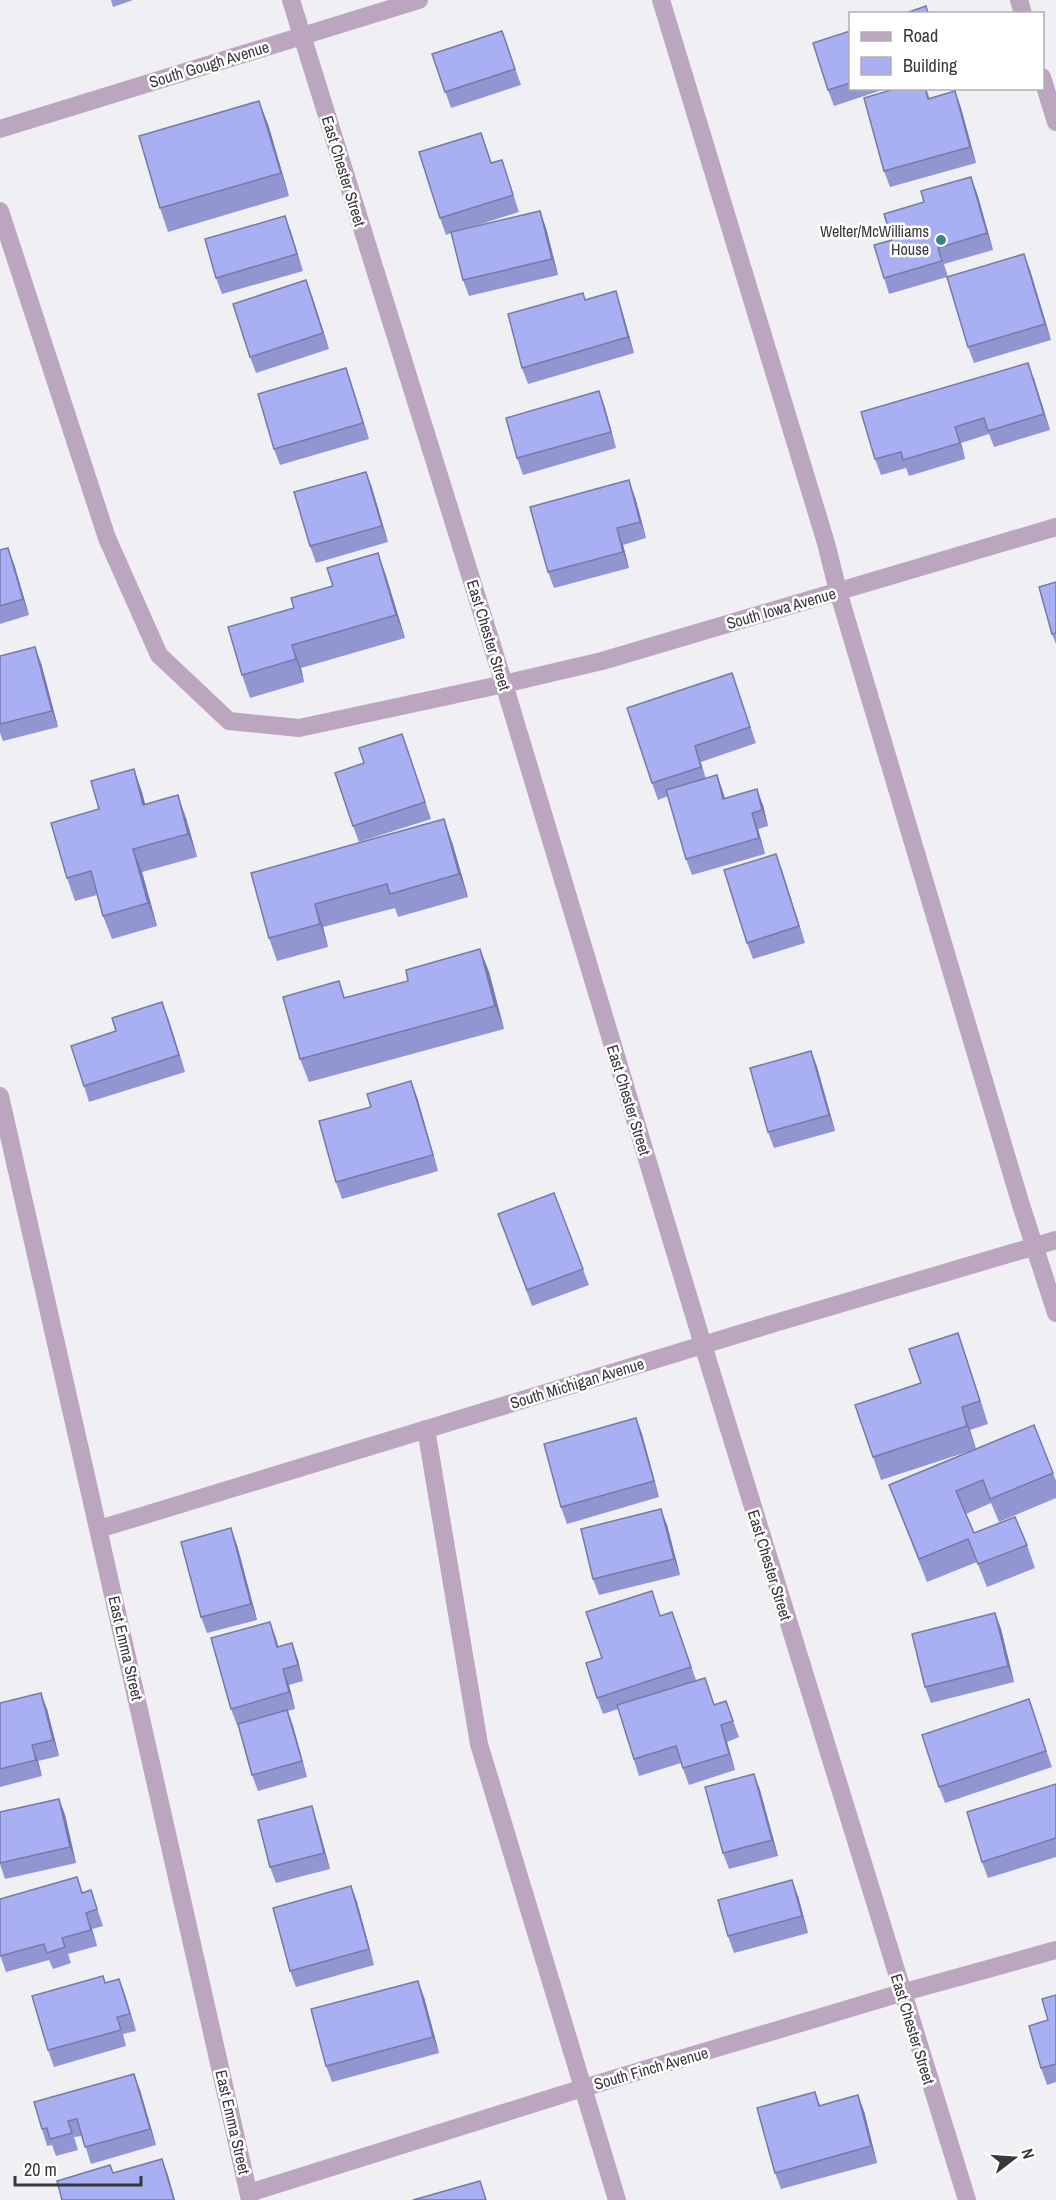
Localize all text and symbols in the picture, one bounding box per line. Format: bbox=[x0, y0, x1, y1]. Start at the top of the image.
legend bbox=[849, 12, 1044, 90]
text: Road bbox=[903, 23, 938, 48]
street label: South Gough Avenue bbox=[146, 35, 272, 93]
text: Building bbox=[903, 53, 958, 78]
street label: East Chester Street bbox=[317, 113, 371, 229]
place label: Welter/McWilliams House bbox=[820, 220, 929, 260]
marker: Welter/McWilliams House bbox=[934, 233, 948, 247]
street label: East Chester Street bbox=[462, 577, 516, 693]
street label: South Iowa Avenue bbox=[724, 582, 838, 634]
street label: East Chester Street bbox=[602, 1042, 656, 1158]
street label: South Michigan Avenue bbox=[507, 1352, 647, 1414]
street label: East Chester Street bbox=[743, 1507, 797, 1623]
street label: East Emma Street bbox=[103, 1594, 149, 1703]
street label: East Chester Street bbox=[886, 1971, 940, 2087]
street label: South Finch Avenue bbox=[591, 2041, 711, 2095]
street label: East Emma Street bbox=[210, 2068, 256, 2177]
north arrow bbox=[984, 2128, 1044, 2188]
text: N bbox=[1016, 2146, 1040, 2161]
scale bar bbox=[15, 2149, 141, 2187]
text: 20 m bbox=[24, 2157, 57, 2182]

